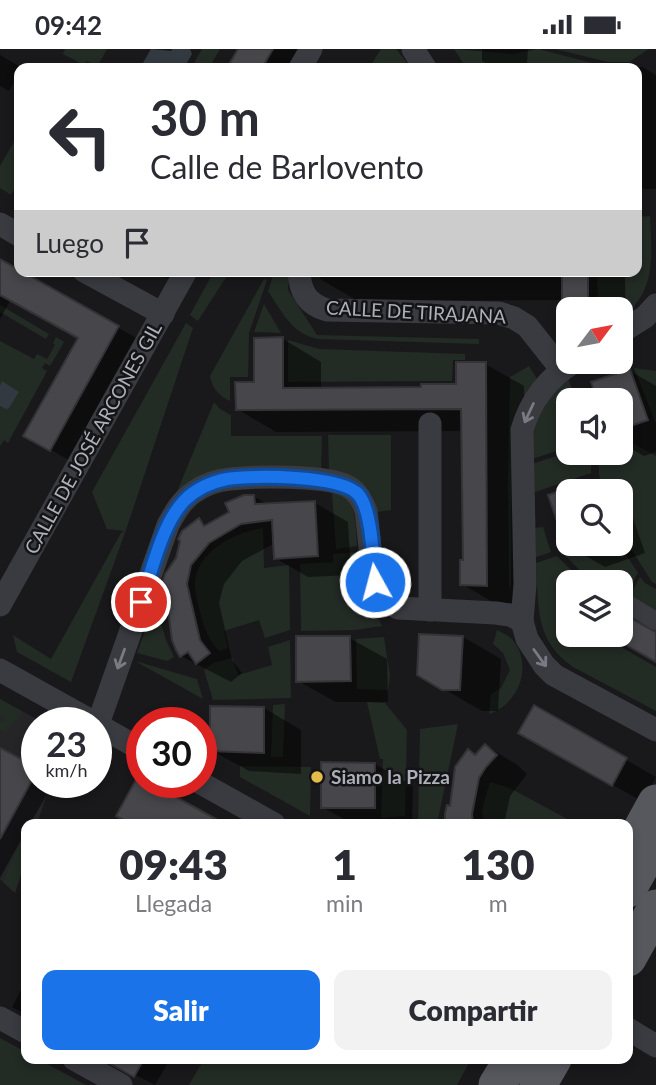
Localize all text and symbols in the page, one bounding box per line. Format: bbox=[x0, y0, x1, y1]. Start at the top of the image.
text: 09:42 bbox=[35, 9, 102, 41]
text: 30 m bbox=[150, 88, 260, 146]
icon: left bbox=[35, 91, 126, 182]
text: Calle de Barlovento bbox=[150, 147, 424, 186]
icon: arrive bbox=[118, 224, 156, 262]
text: Luego bbox=[35, 227, 104, 259]
street label: CALLE DE TIRAJANA bbox=[326, 295, 507, 328]
north arrow bbox=[556, 297, 634, 375]
map controls bbox=[556, 297, 633, 647]
street label: CALLE DE JOSÉ ARCONES GIL bbox=[19, 318, 166, 558]
button: sound bbox=[556, 388, 633, 465]
one-way arrow bbox=[522, 402, 536, 423]
button: search bbox=[556, 479, 633, 556]
position arrow bbox=[338, 545, 412, 619]
button: layers bbox=[556, 570, 633, 647]
pin bbox=[111, 572, 171, 632]
icon: arrive bbox=[122, 583, 160, 621]
one-way arrow bbox=[114, 647, 126, 669]
one-way arrow bbox=[533, 648, 547, 667]
speed limit sign: 30 bbox=[126, 707, 217, 798]
text: 23 bbox=[46, 722, 87, 764]
text: km/h bbox=[45, 759, 88, 781]
place label: Siamo la Pizza bbox=[331, 765, 450, 788]
marker: Siamo la Pizza bbox=[309, 769, 325, 785]
text: 09:43 bbox=[119, 839, 228, 889]
text: 1 bbox=[333, 839, 357, 889]
text: 130 bbox=[462, 839, 535, 889]
text: Llegada bbox=[135, 889, 212, 917]
text: min bbox=[326, 889, 363, 917]
text: m bbox=[489, 889, 508, 917]
button: Salir bbox=[42, 970, 320, 1050]
button: Compartir bbox=[334, 970, 612, 1050]

